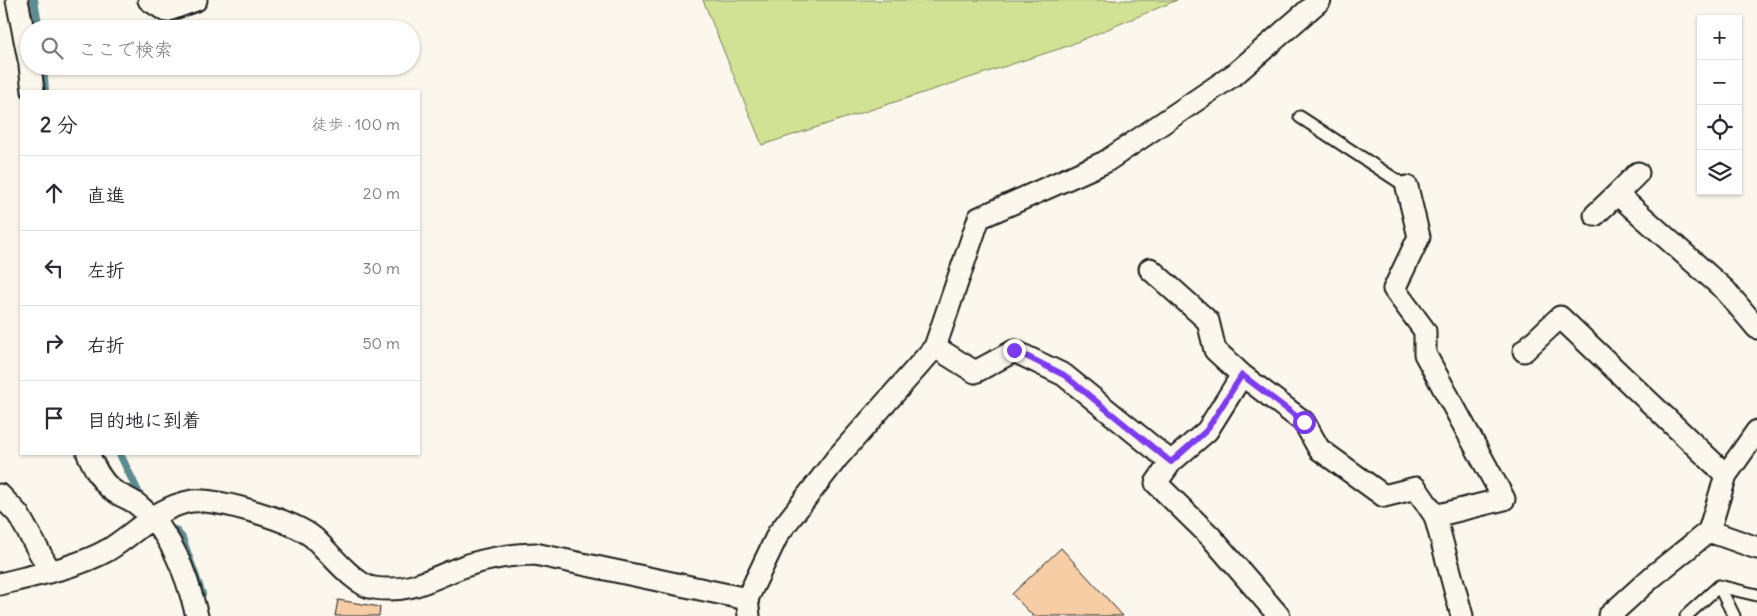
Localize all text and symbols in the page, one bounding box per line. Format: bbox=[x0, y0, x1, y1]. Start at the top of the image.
map controls bbox=[1697, 15, 1742, 195]
button: + bbox=[1697, 15, 1742, 60]
search box bbox=[20, 20, 420, 75]
icon: search bbox=[38, 34, 66, 62]
text: ここで検索 bbox=[78, 37, 173, 61]
button: − bbox=[1697, 60, 1742, 105]
button: locate bbox=[1697, 105, 1742, 150]
text: 2 分 bbox=[40, 111, 78, 138]
text: 徒歩 · 100 m bbox=[312, 114, 400, 134]
button: layers bbox=[1697, 150, 1742, 195]
icon: ahead bbox=[40, 179, 68, 207]
text: 直進 bbox=[87, 183, 125, 207]
text: 20 m bbox=[363, 183, 400, 203]
icon: left bbox=[40, 254, 68, 282]
text: 左折 bbox=[87, 258, 125, 282]
text: 30 m bbox=[363, 258, 400, 278]
icon: right bbox=[40, 329, 68, 357]
text: 右折 bbox=[87, 333, 125, 357]
text: 50 m bbox=[362, 333, 400, 353]
route end bbox=[1003, 339, 1026, 362]
icon: arrive bbox=[40, 404, 68, 432]
text: 目的地に到着 bbox=[87, 408, 201, 432]
route start bbox=[1293, 411, 1316, 434]

